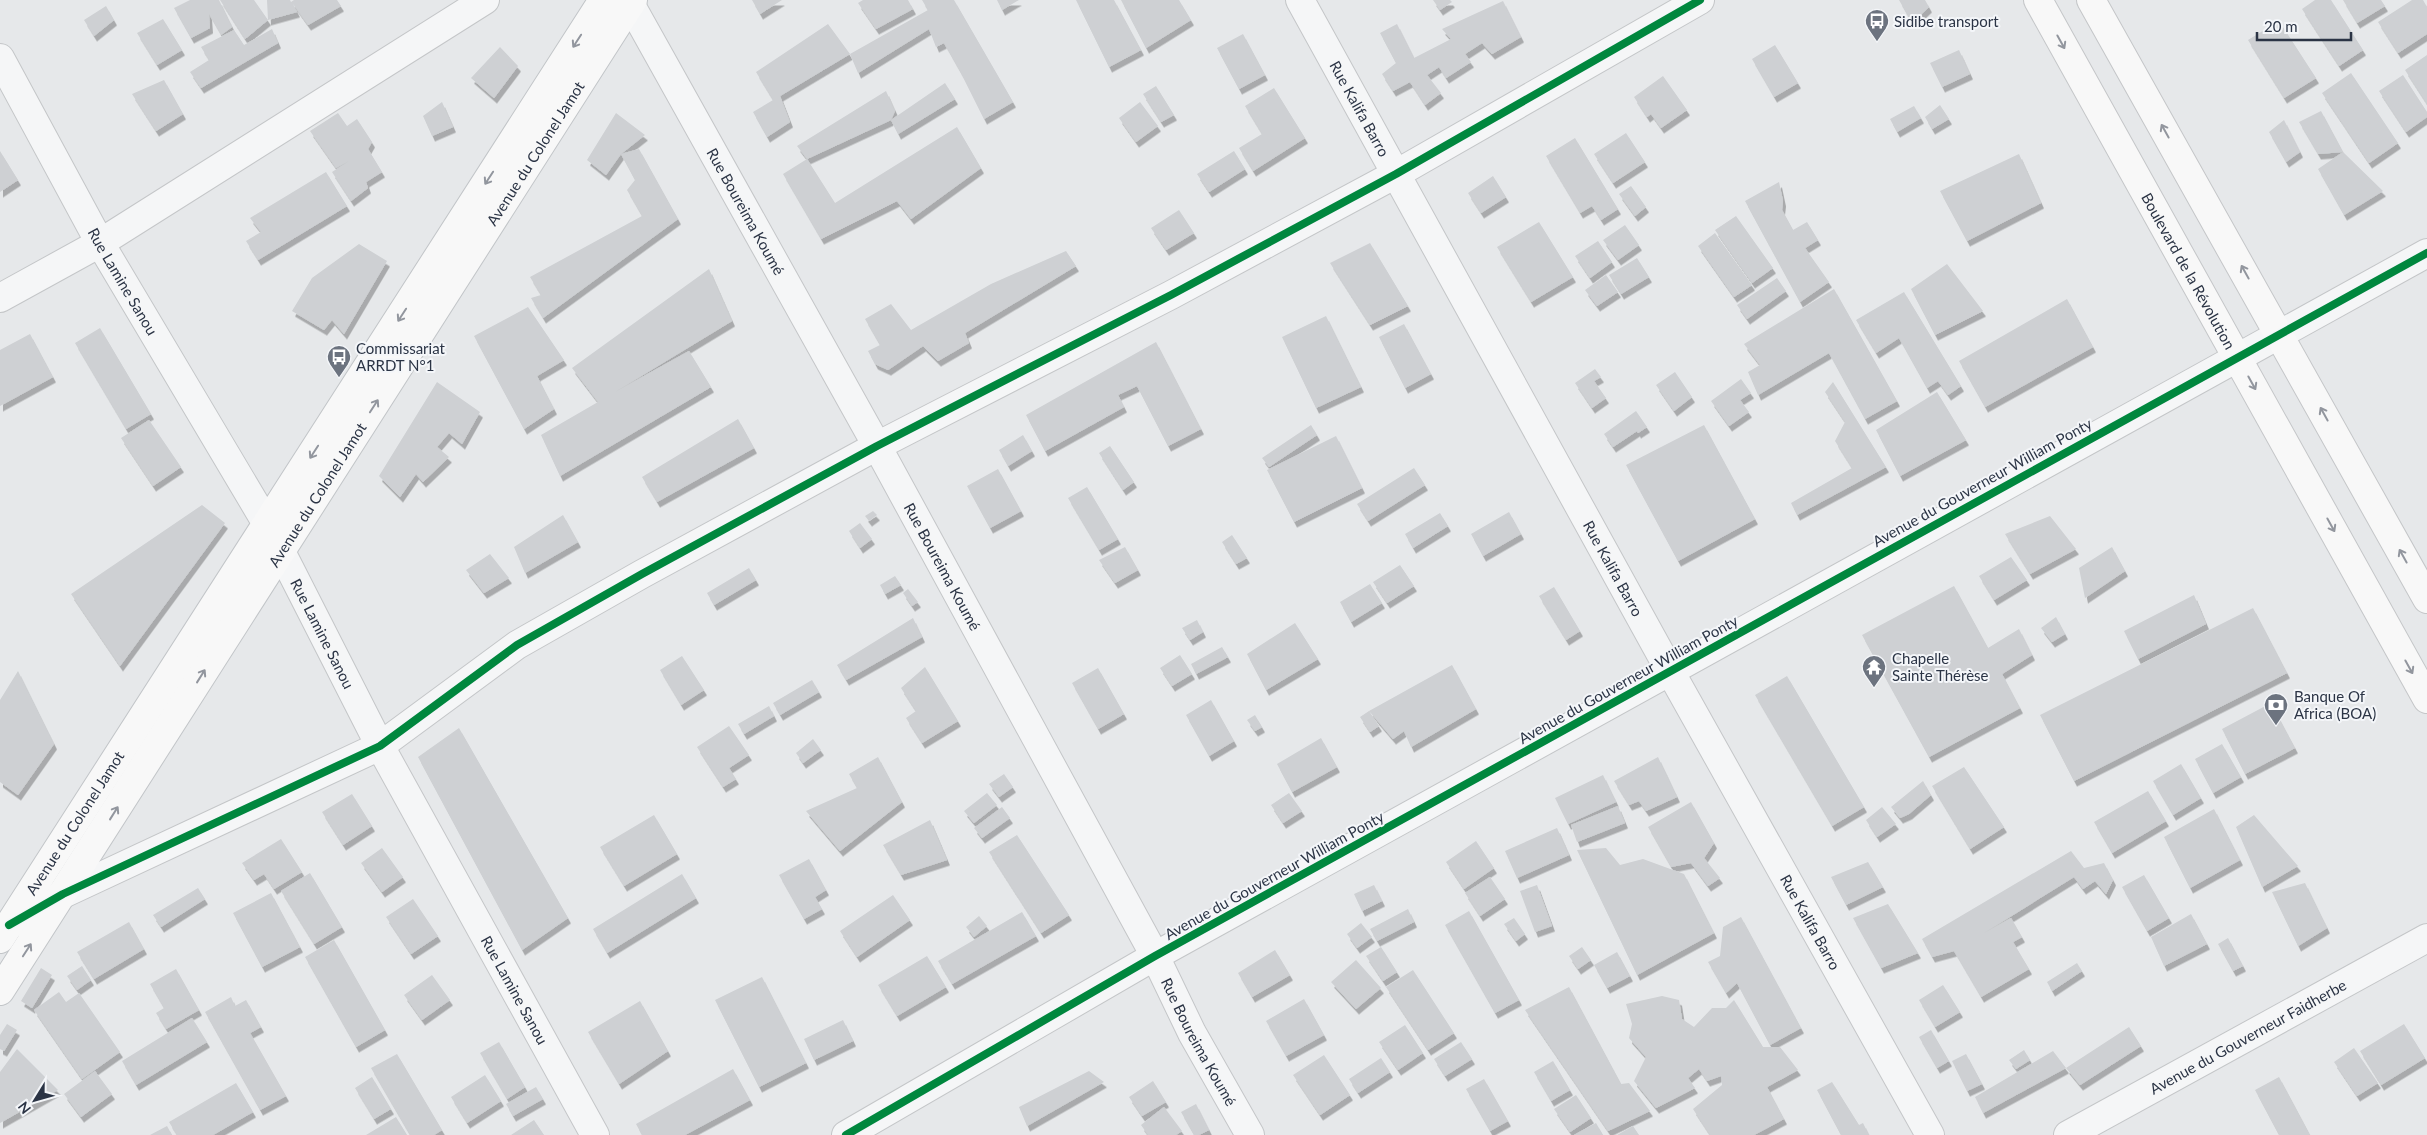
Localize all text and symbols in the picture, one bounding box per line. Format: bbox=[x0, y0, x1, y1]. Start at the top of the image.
bus stop icon: Sidibe transport bbox=[1864, 8, 1890, 42]
scale bar bbox=[2257, 10, 2351, 42]
place label: Sidibe transport bbox=[1894, 12, 1999, 30]
text: 20 m bbox=[2264, 17, 2298, 35]
one-way arrow bbox=[571, 34, 582, 48]
one-way arrow bbox=[2057, 35, 2067, 49]
street label: Rue Kalifa Barro bbox=[1326, 58, 1393, 160]
street label: Avenue du Colonel Jamot bbox=[482, 77, 588, 229]
one-way arrow bbox=[2160, 123, 2170, 138]
street label: Rue Boureima Koumé bbox=[703, 145, 789, 278]
one-way arrow bbox=[484, 171, 494, 185]
street label: Boulevard de la Révolution bbox=[2138, 190, 2239, 352]
street label: Rue Lamine Sanou bbox=[85, 225, 162, 338]
one-way arrow bbox=[2240, 265, 2249, 280]
one-way arrow bbox=[396, 307, 406, 321]
place label: Commissariat ARRDT N°1 bbox=[356, 339, 446, 374]
bus stop icon: Commissariat ARRDT N°1 bbox=[326, 344, 352, 378]
one-way arrow bbox=[2248, 375, 2258, 389]
one-way arrow bbox=[369, 400, 379, 414]
one-way arrow bbox=[2319, 407, 2329, 422]
street label: Avenue du Gouverneur William Ponty bbox=[1869, 414, 2095, 550]
street label: Avenue du Colonel Jamot bbox=[264, 419, 370, 570]
one-way arrow bbox=[309, 444, 319, 458]
street label: Rue Boureima Koumé bbox=[901, 500, 985, 633]
street label: Rue Kalifa Barro bbox=[1580, 517, 1647, 619]
one-way arrow bbox=[2327, 517, 2336, 532]
one-way arrow bbox=[2398, 549, 2408, 564]
street label: Rue Lamine Sanou bbox=[287, 575, 358, 692]
street label: Avenue du Gouverneur William Ponty bbox=[1515, 611, 1741, 747]
place label: Chapelle Sainte Thérèse bbox=[1892, 649, 1989, 684]
temple icon: Chapelle Sainte Thérèse bbox=[1861, 654, 1887, 688]
one-way arrow bbox=[2404, 660, 2414, 675]
one-way arrow bbox=[197, 669, 207, 683]
place label: Banque Of Africa (BOA) bbox=[2294, 687, 2376, 722]
bank icon: Banque Of Africa (BOA) bbox=[2263, 692, 2289, 726]
street label: Avenue du Colonel Jamot bbox=[22, 747, 128, 898]
one-way arrow bbox=[109, 806, 120, 820]
street label: Avenue du Gouverneur William Ponty bbox=[1161, 807, 1387, 943]
street label: Rue Kalifa Barro bbox=[1777, 871, 1845, 973]
street label: Rue Lamine Sanou bbox=[478, 933, 552, 1047]
one-way arrow bbox=[22, 943, 32, 957]
street label: Rue Boureima Koumé bbox=[1158, 975, 1241, 1109]
street label: Avenue du Gouverneur Faidherbe bbox=[2146, 975, 2349, 1098]
north arrow bbox=[10, 1075, 60, 1125]
text: N bbox=[14, 1099, 34, 1118]

